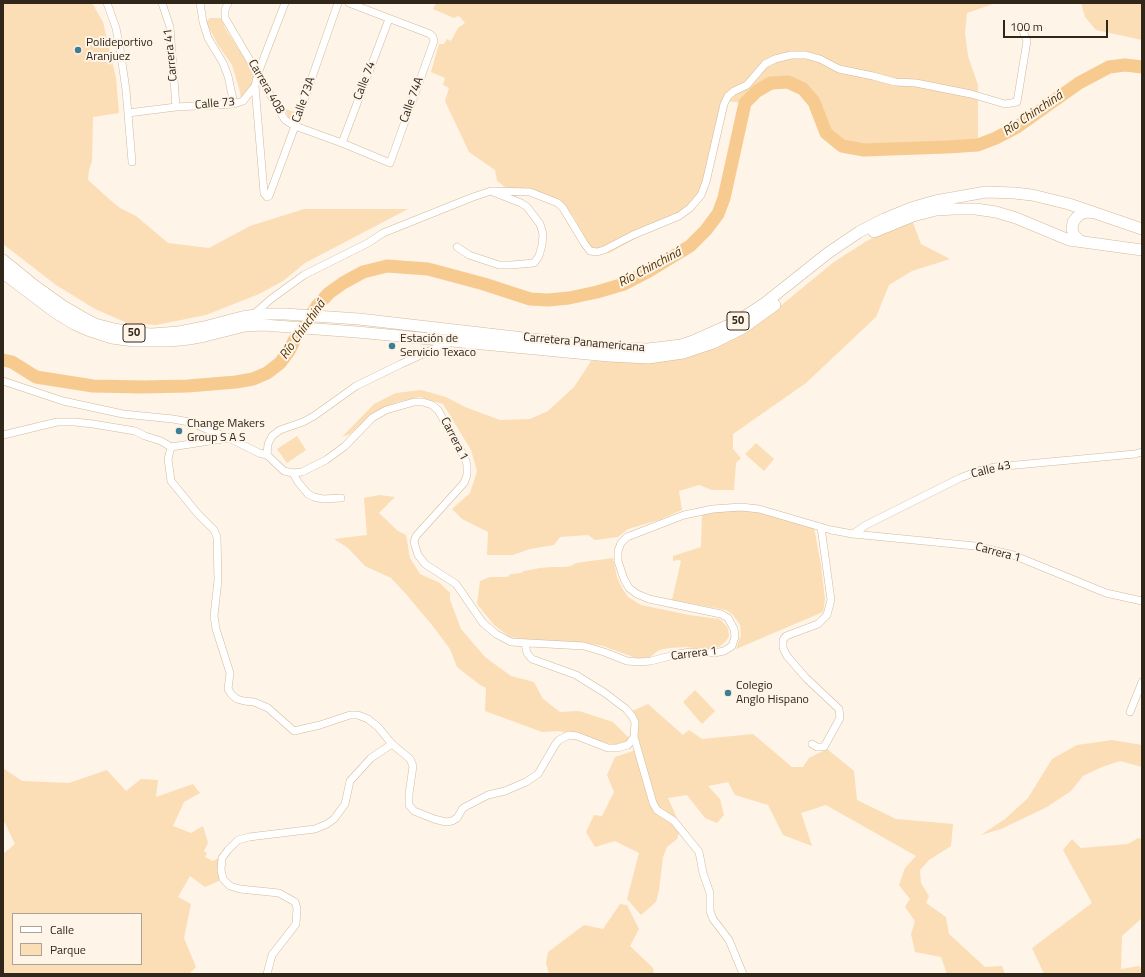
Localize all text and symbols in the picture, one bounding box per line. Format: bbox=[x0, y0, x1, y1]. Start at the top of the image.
scale bar bbox=[1005, 12, 1110, 38]
text: 100 m bbox=[1010, 17, 1043, 36]
street label: Carrera 41 bbox=[161, 28, 181, 82]
place label: Polideportivo Aranjuez bbox=[86, 36, 153, 64]
marker: Polideportivo Aranjuez bbox=[73, 45, 83, 55]
street label: Carrera 40B bbox=[245, 57, 287, 117]
street label: Calle 74 bbox=[351, 60, 379, 102]
street label: Calle 73A bbox=[289, 75, 319, 125]
street label: Calle 74A bbox=[397, 75, 427, 125]
water label: Río Chinchiná bbox=[1000, 88, 1066, 140]
street label: Calle 73 bbox=[194, 95, 236, 113]
water label: Río Chinchiná bbox=[616, 245, 684, 291]
water label: Río Chinchiná bbox=[277, 297, 329, 363]
road number: 50 bbox=[727, 312, 749, 330]
road number: 50 bbox=[123, 324, 145, 342]
street label: Carretera Panamericana bbox=[523, 331, 645, 355]
place label: Estación de Servicio Texaco bbox=[400, 332, 476, 360]
marker: Estación de Servicio Texaco bbox=[387, 341, 397, 351]
street label: Carrera 1 bbox=[437, 415, 471, 463]
place label: Change Makers Group S A S bbox=[187, 417, 265, 445]
marker: Change Makers Group S A S bbox=[174, 426, 184, 436]
street label: Calle 43 bbox=[970, 458, 1012, 482]
street label: Carrera 1 bbox=[974, 540, 1022, 566]
street label: Carrera 1 bbox=[670, 644, 718, 664]
place label: Colegio Anglo Hispano bbox=[736, 679, 809, 707]
marker: Colegio Anglo Hispano bbox=[723, 688, 733, 698]
legend bbox=[12, 913, 142, 965]
text: Calle bbox=[50, 920, 74, 939]
text: Parque bbox=[50, 940, 86, 959]

